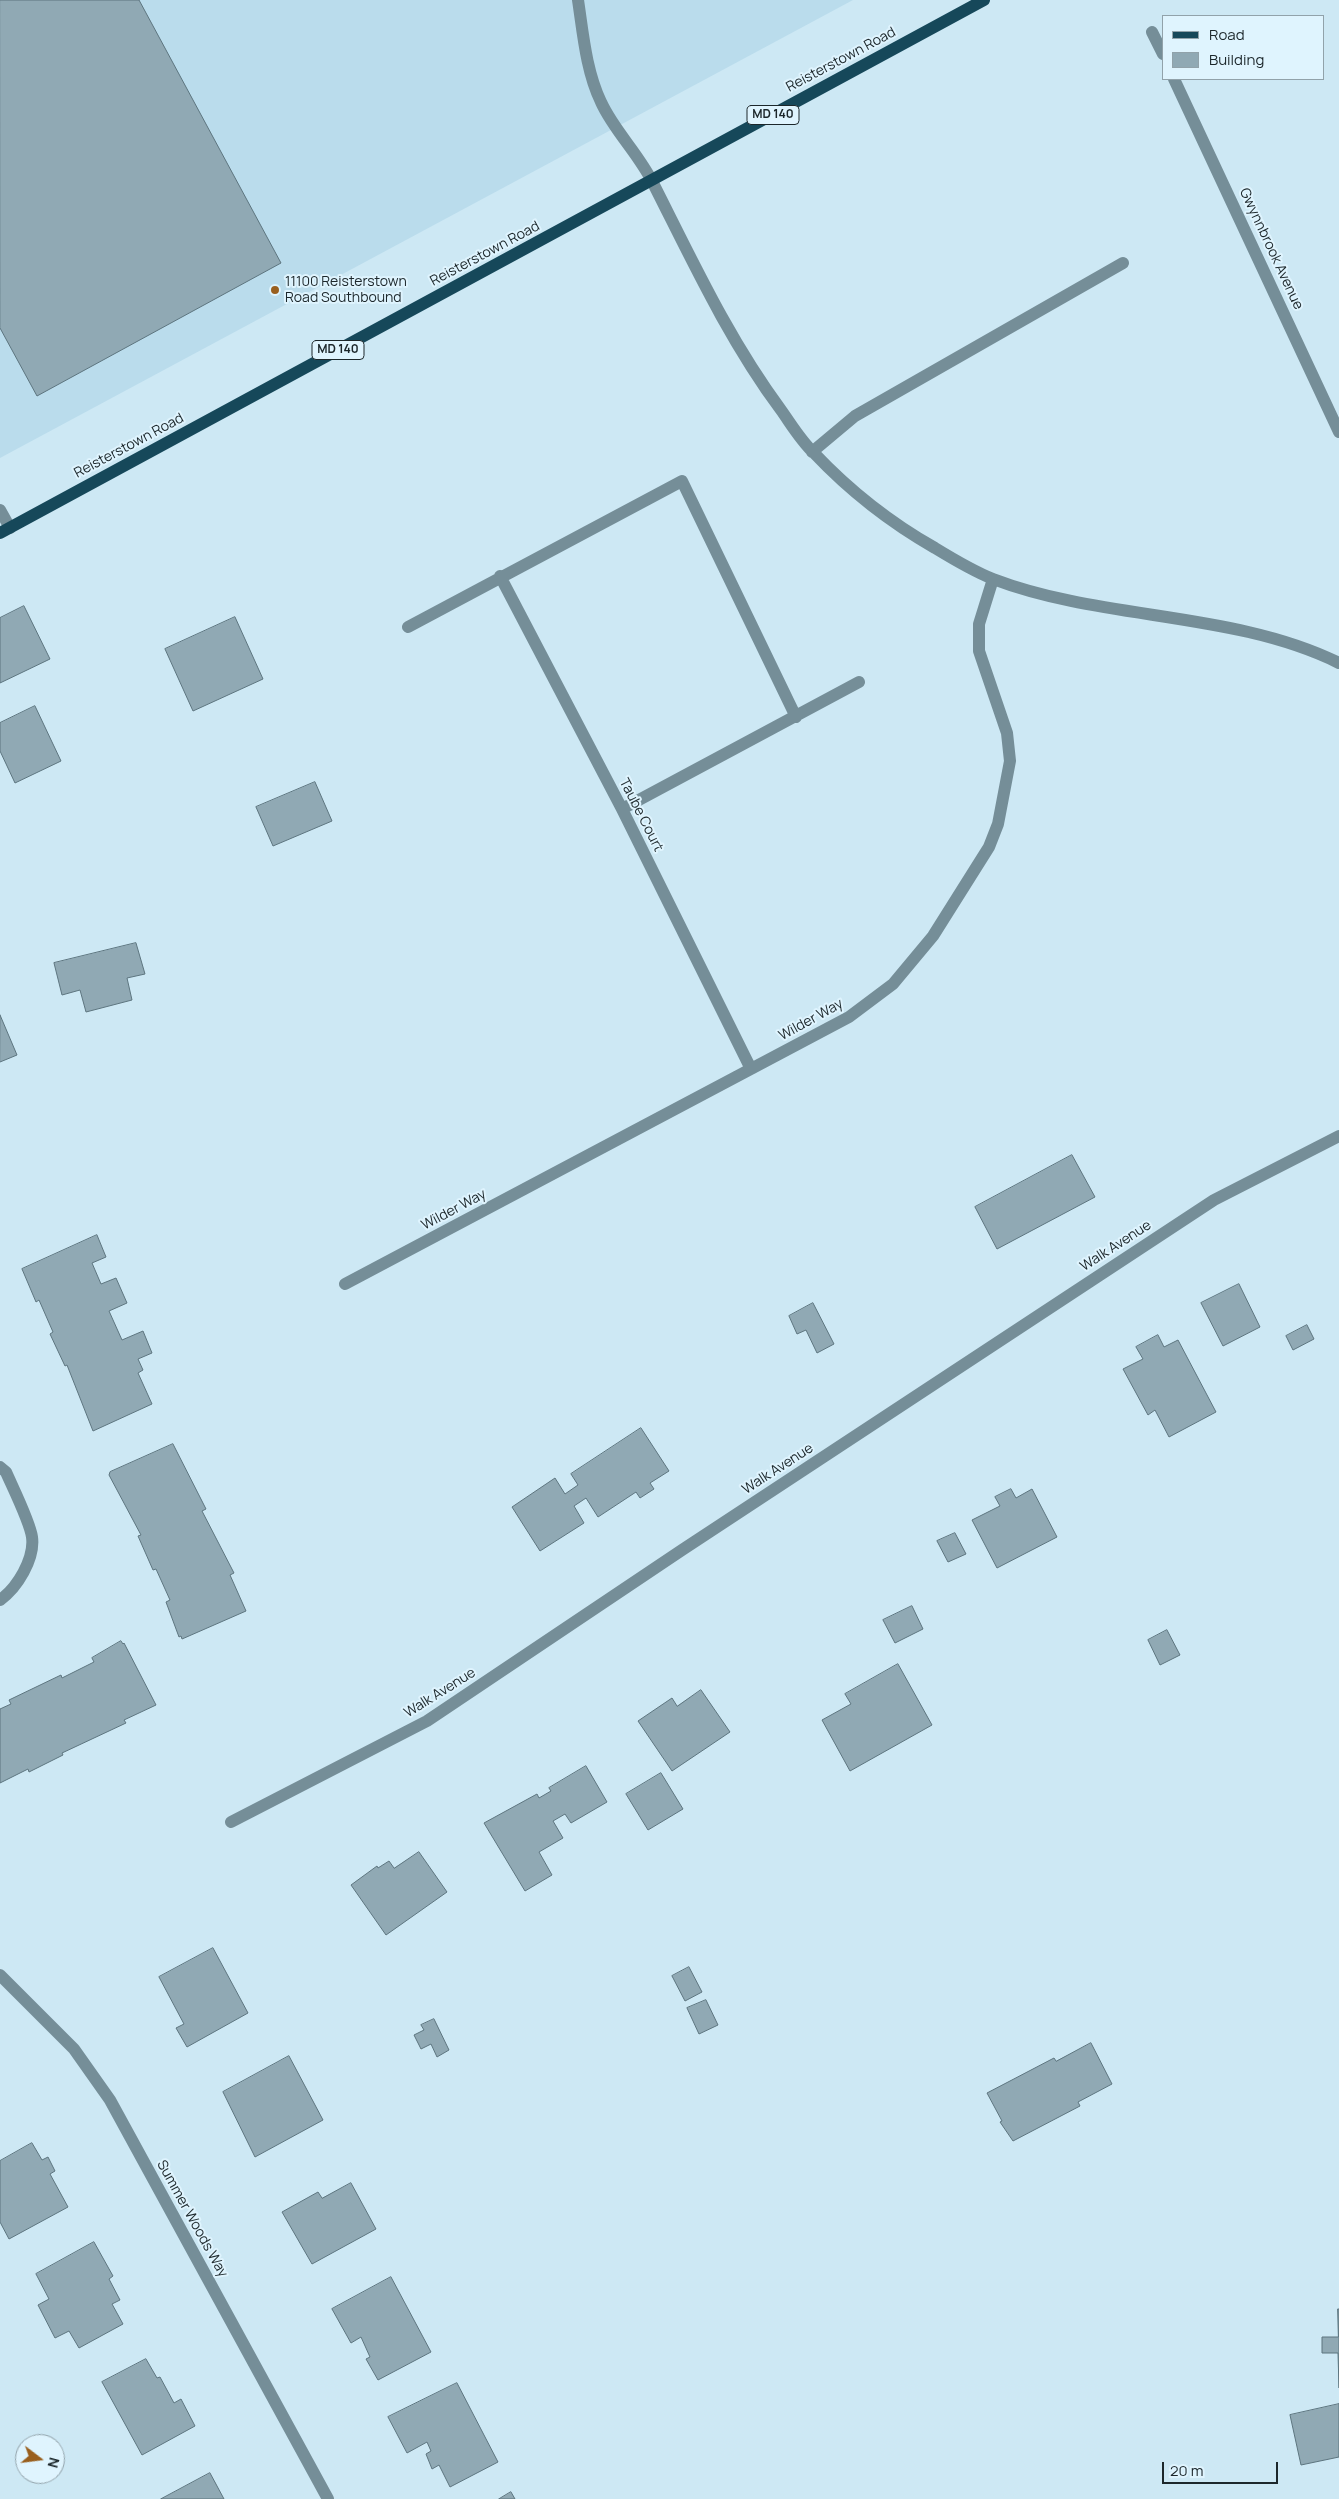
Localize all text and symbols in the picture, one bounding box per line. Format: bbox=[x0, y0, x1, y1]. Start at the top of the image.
legend bbox=[1162, 15, 1324, 80]
street label: Reisterstown Road bbox=[783, 24, 899, 96]
text: Road bbox=[1209, 24, 1245, 45]
text: Building bbox=[1209, 49, 1264, 70]
road number: MD 140 bbox=[747, 106, 799, 124]
street label: Gwynnbrook Avenue bbox=[1235, 186, 1307, 312]
street label: Reisterstown Road bbox=[427, 218, 543, 290]
place label: 11100 Reisterstown Road Southbound bbox=[285, 274, 407, 306]
marker: 11100 Reisterstown Road Southbound bbox=[269, 284, 281, 296]
road number: MD 140 bbox=[312, 340, 364, 360]
street label: Reisterstown Road bbox=[71, 410, 187, 482]
street label: Taube Court bbox=[615, 776, 667, 854]
street label: Wilder Way bbox=[776, 995, 846, 1045]
street label: Wilder Way bbox=[419, 1186, 489, 1234]
street label: Walk Avenue bbox=[1077, 1217, 1155, 1275]
street label: Walk Avenue bbox=[739, 1440, 817, 1498]
street label: Walk Avenue bbox=[401, 1664, 479, 1722]
street label: Summer Woods Way bbox=[153, 2158, 231, 2280]
north arrow bbox=[15, 2434, 65, 2484]
scale bar bbox=[1164, 2452, 1280, 2484]
text: N bbox=[44, 2455, 64, 2470]
text: 20 m bbox=[1170, 2460, 1203, 2481]

